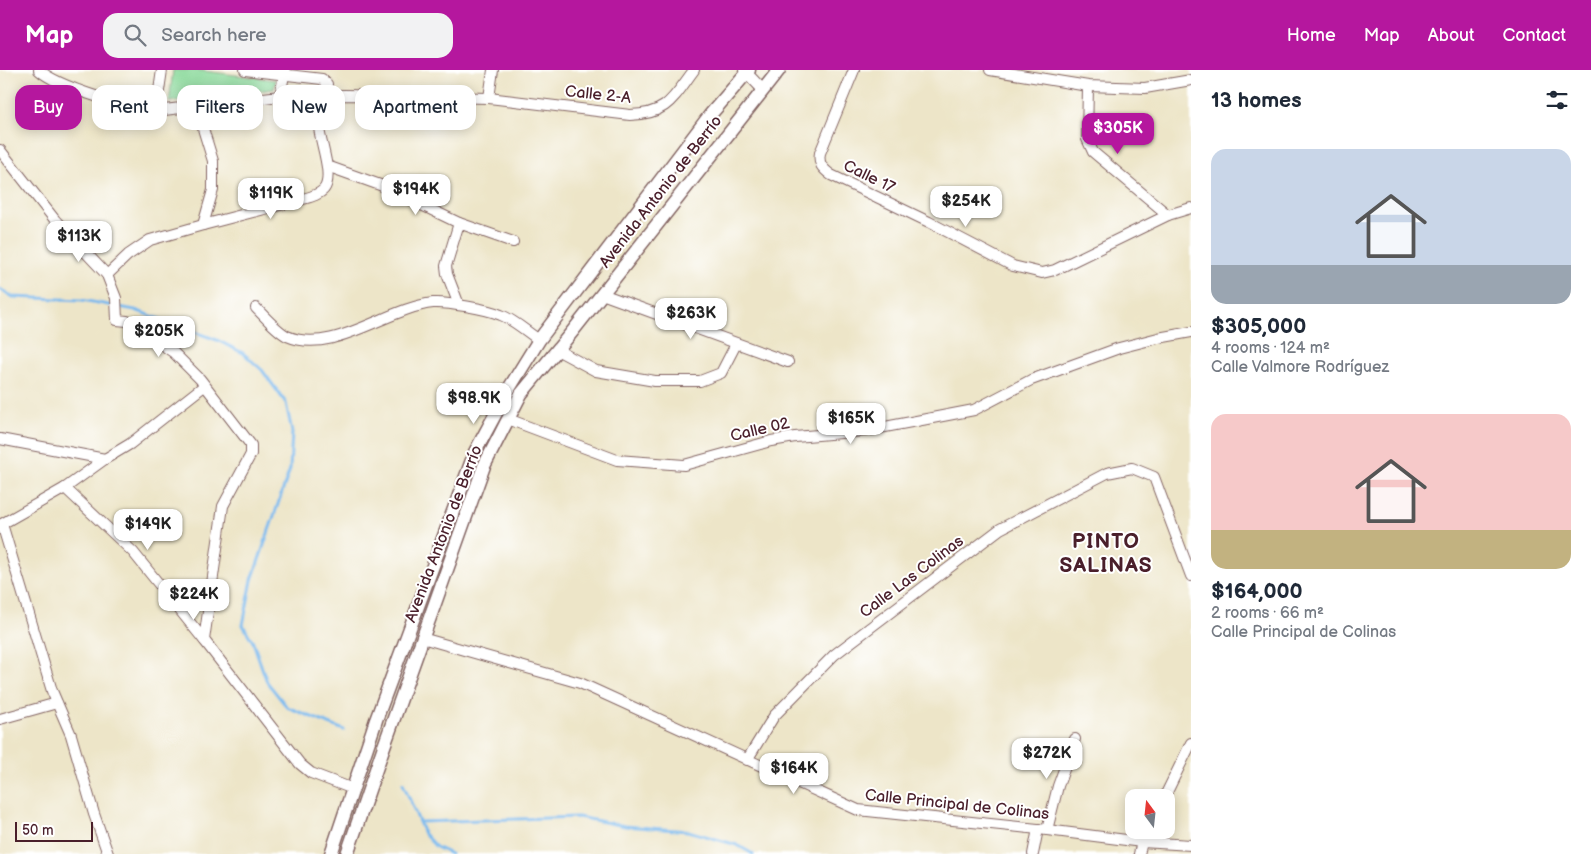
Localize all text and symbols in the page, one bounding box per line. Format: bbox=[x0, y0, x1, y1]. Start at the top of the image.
search box bbox=[103, 13, 453, 58]
text: Map bbox=[25, 21, 73, 50]
icon: search bbox=[121, 21, 149, 49]
text: Search here bbox=[161, 24, 267, 47]
text: Home bbox=[1287, 25, 1336, 46]
text: Map bbox=[1364, 25, 1400, 46]
text: About bbox=[1428, 25, 1475, 46]
text: Contact bbox=[1503, 25, 1566, 46]
street label: Calle 2-A bbox=[564, 82, 632, 108]
chip: Buy bbox=[15, 85, 82, 130]
chip: Rent bbox=[92, 85, 167, 130]
chip: Filters bbox=[177, 85, 263, 130]
chip: New bbox=[273, 85, 345, 130]
chip: Apartment bbox=[355, 85, 476, 130]
icon: filters bbox=[1543, 86, 1571, 114]
text: 13 homes bbox=[1211, 88, 1302, 113]
street label: Avenida Antonio de Berrío bbox=[596, 112, 726, 272]
pin: $305K bbox=[1083, 112, 1153, 155]
text: $305K bbox=[1093, 119, 1143, 138]
street label: Calle 17 bbox=[840, 156, 898, 198]
pin: $194K bbox=[381, 174, 451, 216]
pin: $119K bbox=[236, 178, 306, 220]
text: $194K bbox=[393, 180, 439, 199]
icon: home bbox=[1346, 181, 1436, 271]
text: $119K bbox=[249, 184, 293, 203]
pin: $254K bbox=[931, 186, 1001, 228]
text: $254K bbox=[941, 192, 991, 211]
pin: $113K bbox=[44, 220, 114, 263]
text: $113K bbox=[57, 227, 101, 246]
pin: $263K bbox=[656, 298, 726, 340]
text: $263K bbox=[666, 304, 716, 323]
text: $305,000 bbox=[1211, 314, 1306, 339]
pin: $205K bbox=[124, 316, 194, 358]
text: $205K bbox=[134, 322, 184, 341]
text: 4 rooms · 124 m² bbox=[1211, 339, 1330, 358]
text: Calle Valmore Rodríguez bbox=[1211, 358, 1389, 377]
pin: $98.9K bbox=[433, 382, 515, 425]
text: $98.9K bbox=[447, 389, 501, 408]
pin: $165K bbox=[816, 402, 886, 445]
text: $165K bbox=[827, 409, 875, 428]
street label: Calle 02 bbox=[729, 414, 792, 446]
street label: Avenida Antonio de Berrío bbox=[401, 443, 487, 625]
icon: home bbox=[1346, 446, 1436, 536]
pin: $149K bbox=[113, 508, 183, 551]
text: $149K bbox=[125, 515, 171, 534]
district label: PINTO SALINAS bbox=[1059, 529, 1153, 578]
street label: Calle Las Colinas bbox=[856, 532, 968, 622]
pin: $224K bbox=[159, 578, 229, 621]
text: $164,000 bbox=[1211, 579, 1303, 604]
text: $224K bbox=[169, 585, 219, 604]
text: 2 rooms · 66 m² bbox=[1211, 604, 1324, 623]
text: Calle Principal de Colinas bbox=[1211, 623, 1396, 642]
pin: $272K bbox=[1012, 738, 1082, 780]
text: $272K bbox=[1022, 744, 1072, 763]
pin: $164K bbox=[759, 752, 829, 795]
text: $164K bbox=[770, 759, 818, 778]
street label: Calle Principal de Colinas bbox=[864, 786, 1050, 824]
north arrow bbox=[1125, 789, 1175, 839]
map controls bbox=[1125, 789, 1175, 839]
scale bar bbox=[15, 819, 92, 842]
text: 50 m bbox=[22, 822, 54, 839]

